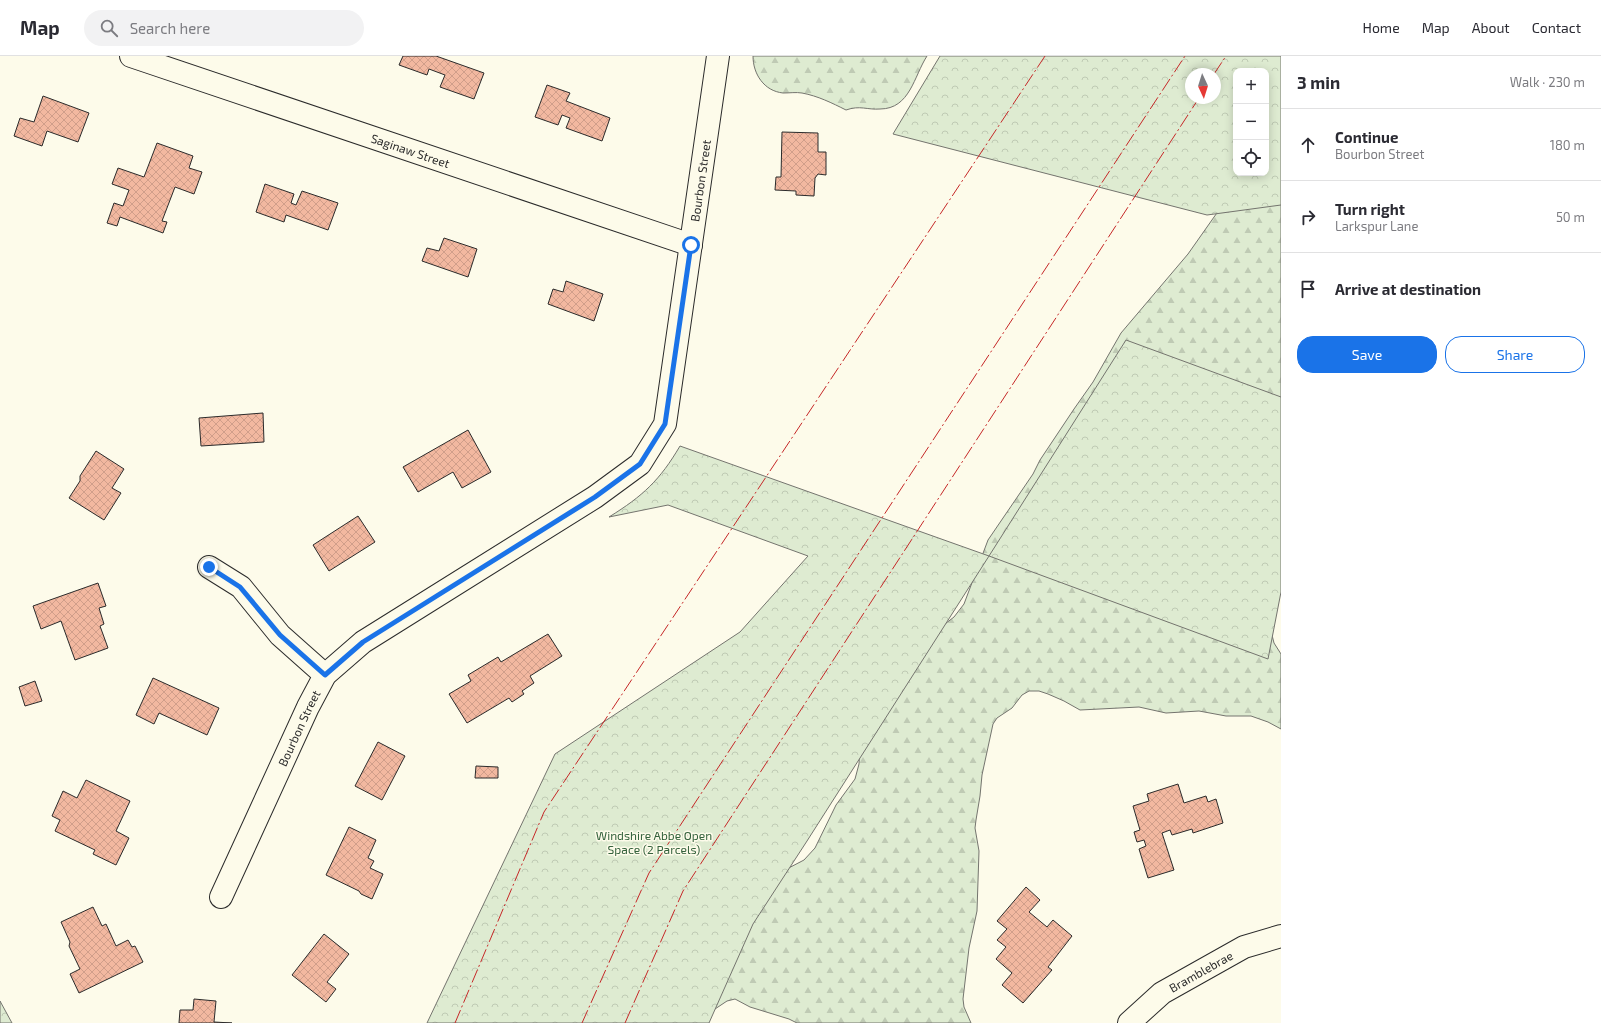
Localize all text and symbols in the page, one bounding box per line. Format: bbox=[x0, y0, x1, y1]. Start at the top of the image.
search box bbox=[84, 10, 364, 46]
text: Map bbox=[20, 16, 60, 39]
icon: search bbox=[98, 17, 120, 39]
text: Search here bbox=[130, 19, 210, 37]
text: Home bbox=[1363, 19, 1400, 36]
text: Map bbox=[1422, 19, 1450, 36]
text: About bbox=[1472, 19, 1510, 36]
text: Contact bbox=[1532, 19, 1581, 36]
north arrow bbox=[1185, 68, 1221, 104]
map controls bbox=[1233, 68, 1269, 176]
button: + bbox=[1233, 68, 1269, 104]
text: 3 min bbox=[1297, 72, 1340, 92]
text: Walk · 230 m bbox=[1510, 74, 1585, 90]
button: − bbox=[1233, 104, 1269, 140]
text: Continue bbox=[1335, 128, 1398, 146]
street label: Saginaw Street bbox=[369, 131, 452, 170]
icon: ahead bbox=[1297, 134, 1319, 156]
text: 180 m bbox=[1550, 137, 1585, 153]
street label: Bourbon Street bbox=[687, 138, 713, 223]
button: locate bbox=[1233, 140, 1269, 176]
text: Bourbon Street bbox=[1335, 146, 1424, 162]
text: Turn right bbox=[1335, 200, 1405, 218]
icon: right bbox=[1297, 206, 1319, 228]
text: 50 m bbox=[1556, 209, 1585, 225]
text: Larkspur Lane bbox=[1335, 218, 1418, 234]
route start bbox=[682, 236, 700, 254]
icon: arrive bbox=[1297, 278, 1319, 300]
text: Arrive at destination bbox=[1335, 280, 1481, 298]
button: Save bbox=[1297, 336, 1437, 373]
button: Share bbox=[1445, 336, 1585, 373]
route end bbox=[200, 558, 218, 576]
street label: Bourbon Street bbox=[275, 687, 323, 768]
park label: Windshire Abbe Open Space (2 Parcels) bbox=[596, 828, 712, 856]
street label: Bramblebrae bbox=[1166, 948, 1235, 995]

